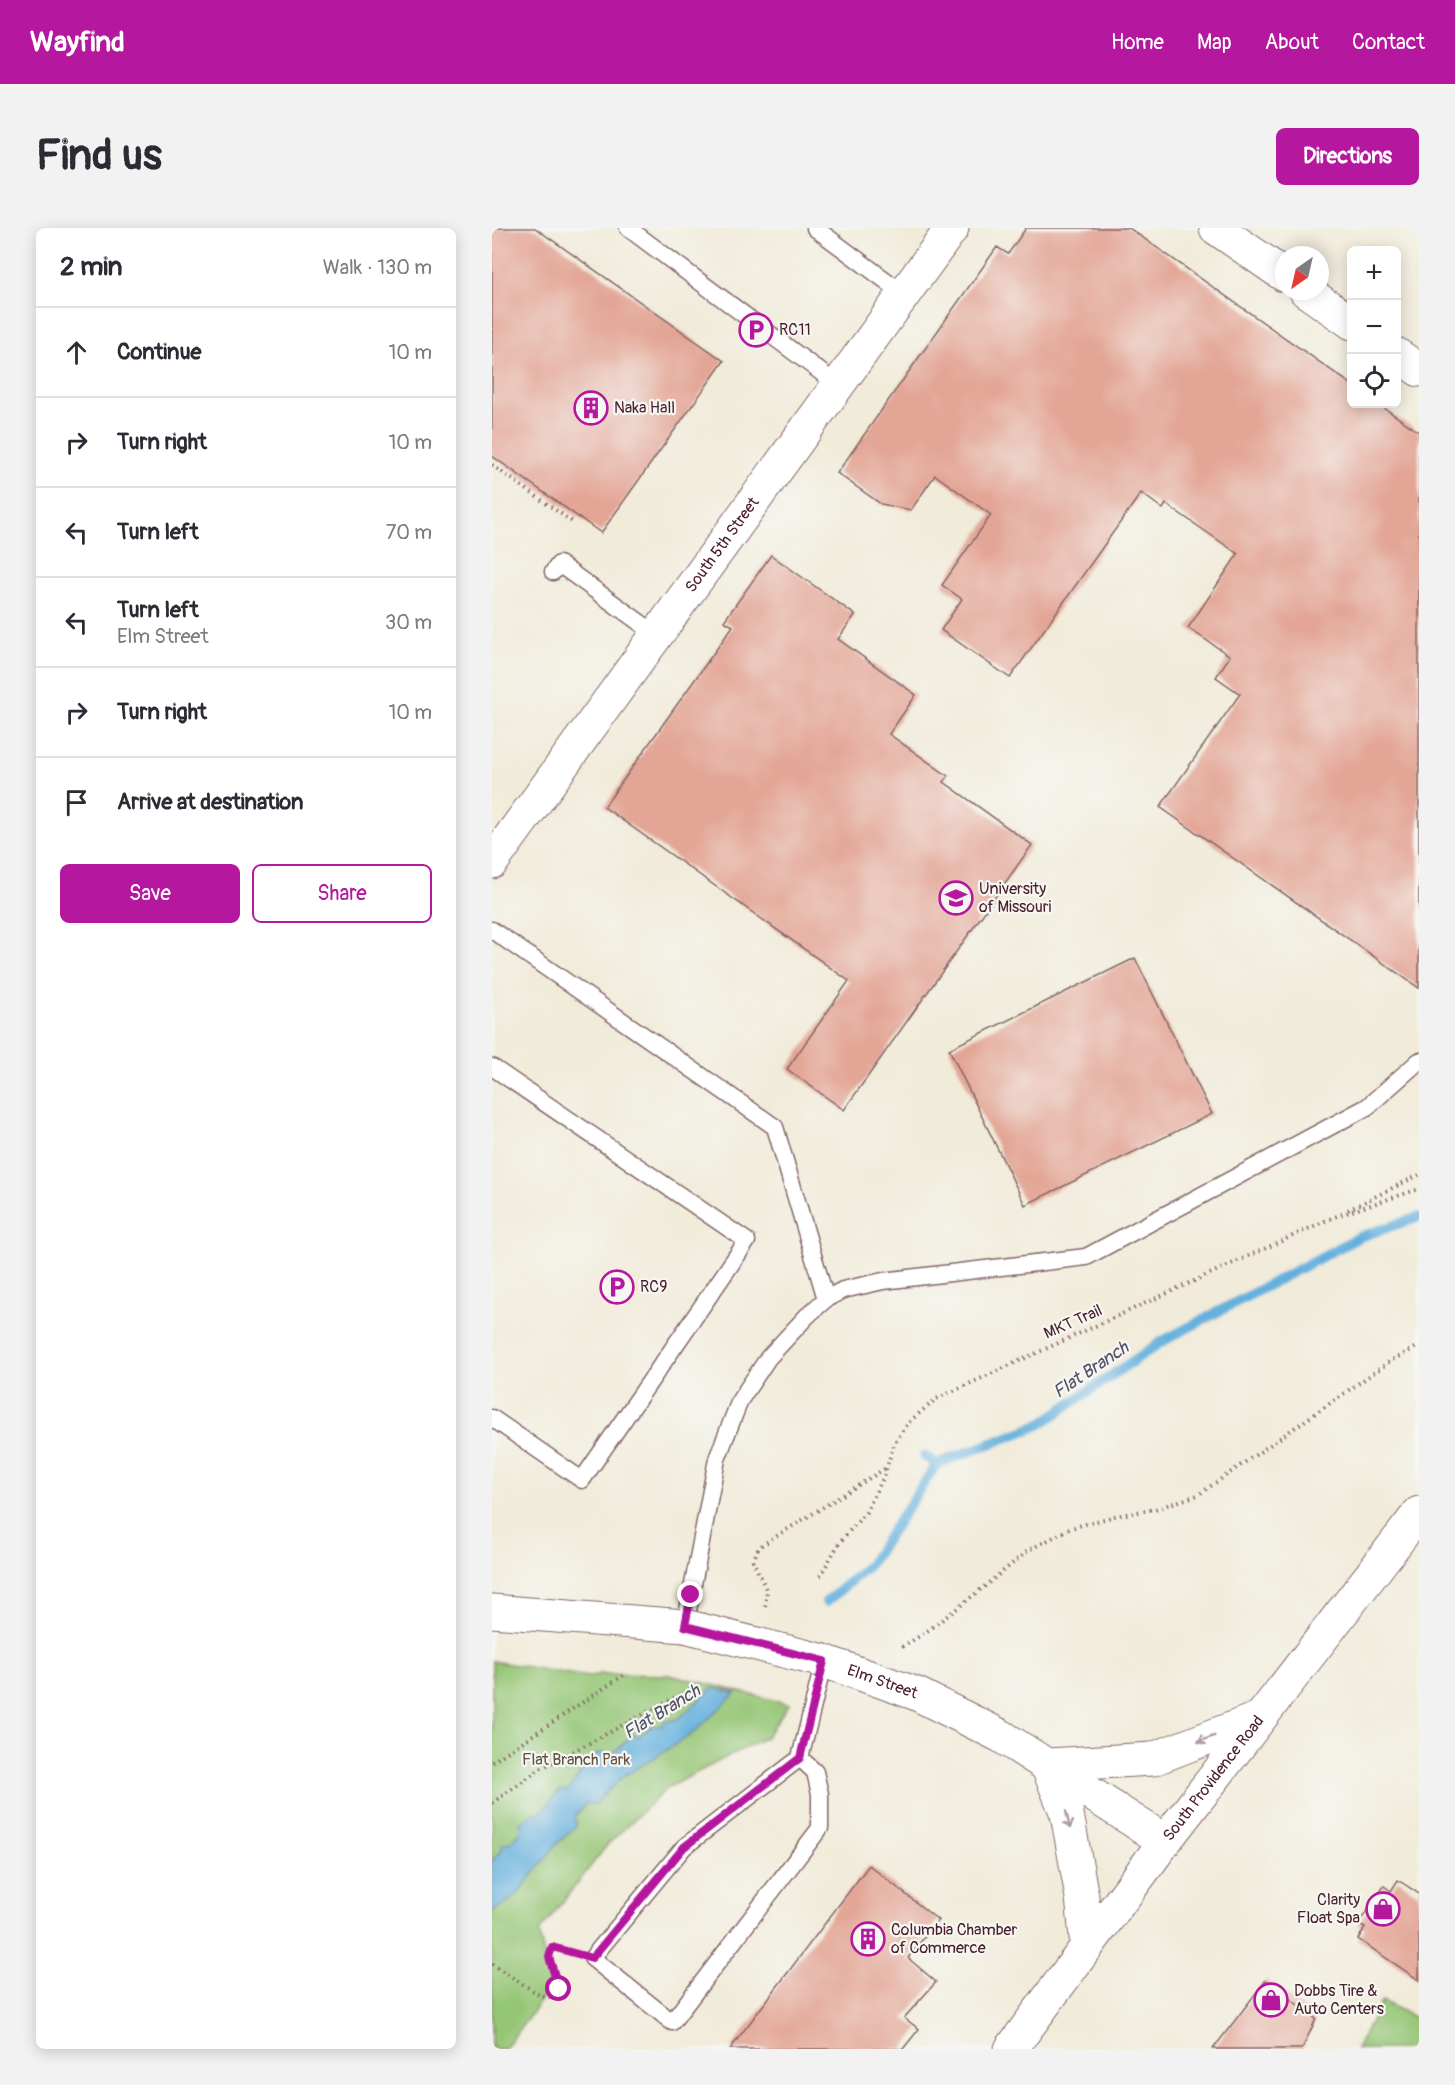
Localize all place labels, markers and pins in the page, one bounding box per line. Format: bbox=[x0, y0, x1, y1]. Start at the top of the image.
parking icon: RC11 bbox=[738, 312, 774, 348]
place label: RC11 bbox=[779, 320, 811, 340]
building icon: Naka Hall bbox=[573, 390, 609, 426]
place label: Naka Hall bbox=[614, 398, 675, 418]
place label: University of Missouri bbox=[979, 879, 1052, 917]
school or university icon: University of Missouri bbox=[938, 880, 974, 916]
parking icon: RC9 bbox=[599, 1269, 635, 1305]
place label: RC9 bbox=[640, 1277, 667, 1297]
place label: Clarity Float Spa bbox=[1297, 1890, 1360, 1928]
shop icon: Clarity Float Spa bbox=[1365, 1891, 1401, 1927]
place label: Columbia Chamber of Commerce bbox=[891, 1920, 1017, 1958]
building icon: Columbia Chamber of Commerce bbox=[850, 1921, 886, 1957]
place label: Dobbs Tire & Auto Centers bbox=[1294, 1981, 1384, 2019]
shop icon: Dobbs Tire & Auto Centers bbox=[1253, 1982, 1289, 2018]

